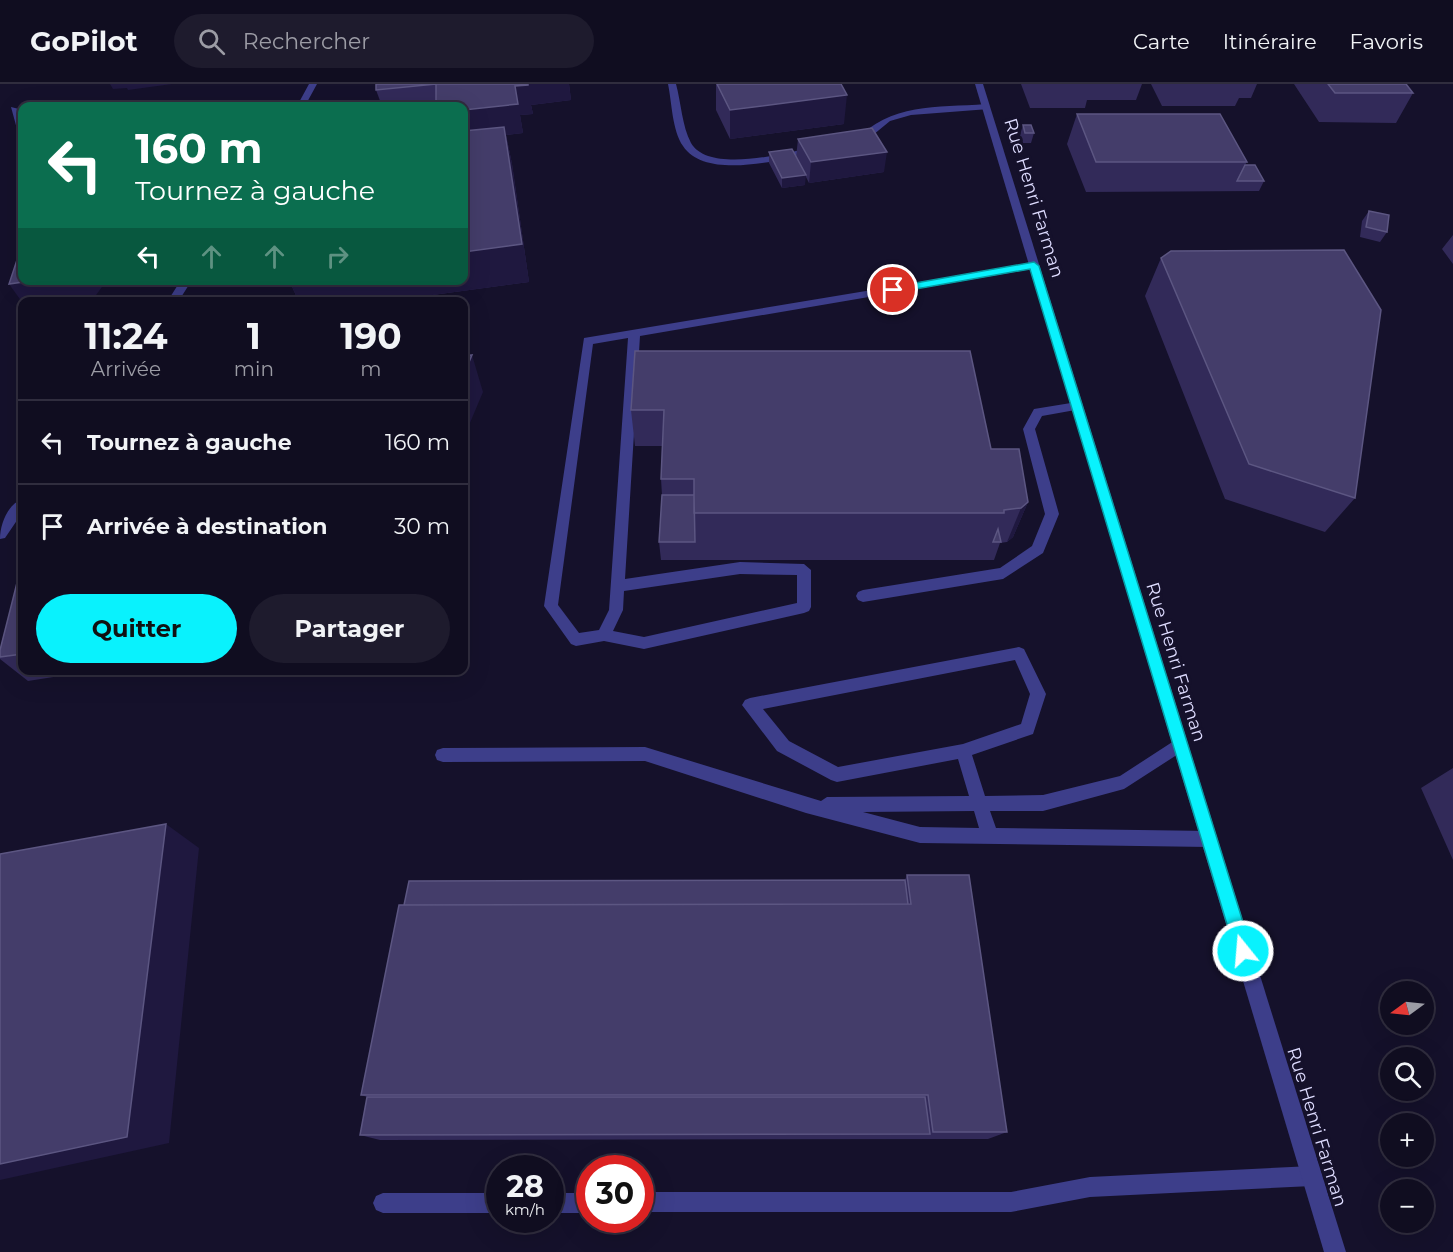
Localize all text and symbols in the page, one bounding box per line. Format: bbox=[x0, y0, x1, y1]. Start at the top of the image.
search box bbox=[174, 14, 594, 68]
text: GoPilot bbox=[30, 24, 138, 58]
icon: search bbox=[195, 25, 228, 58]
text: Rechercher bbox=[243, 28, 370, 55]
text: Carte bbox=[1133, 29, 1190, 54]
text: Itinéraire bbox=[1223, 29, 1317, 54]
text: Favoris bbox=[1350, 29, 1423, 54]
street label: Rue Henri Farman bbox=[999, 116, 1069, 280]
text: 160 m bbox=[135, 122, 263, 174]
icon: left bbox=[36, 126, 114, 204]
text: Tournez à gauche bbox=[135, 174, 375, 207]
icon: left bbox=[132, 240, 165, 273]
icon: ahead bbox=[195, 240, 228, 273]
icon: ahead bbox=[258, 240, 291, 273]
icon: right bbox=[321, 240, 354, 273]
pin bbox=[867, 264, 918, 315]
icon: arrive bbox=[876, 273, 909, 306]
text: 11:24 bbox=[84, 314, 168, 358]
text: 1 bbox=[247, 314, 261, 358]
text: 190 bbox=[340, 314, 402, 358]
text: Arrivée bbox=[91, 357, 161, 381]
text: min bbox=[234, 357, 274, 381]
text: m bbox=[360, 357, 382, 381]
icon: left bbox=[36, 426, 69, 459]
text: Tournez à gauche bbox=[87, 429, 292, 456]
text: 160 m bbox=[385, 429, 450, 456]
icon: arrive bbox=[36, 510, 69, 543]
text: Arrivée à destination bbox=[87, 513, 327, 540]
text: 30 m bbox=[394, 513, 450, 540]
street label: Rue Henri Farman bbox=[1141, 580, 1211, 744]
button: Quitter bbox=[36, 594, 237, 663]
button: Partager bbox=[249, 594, 450, 663]
position arrow bbox=[1211, 919, 1275, 983]
north arrow bbox=[1380, 981, 1434, 1035]
map controls bbox=[1380, 981, 1434, 1233]
street label: Rue Henri Farman bbox=[1282, 1045, 1352, 1209]
button: search bbox=[1380, 1047, 1434, 1101]
button: + bbox=[1380, 1113, 1434, 1167]
speed limit sign: 30 bbox=[576, 1155, 654, 1233]
text: 28 bbox=[506, 1168, 544, 1205]
button: − bbox=[1380, 1179, 1434, 1233]
text: km/h bbox=[505, 1200, 545, 1219]

